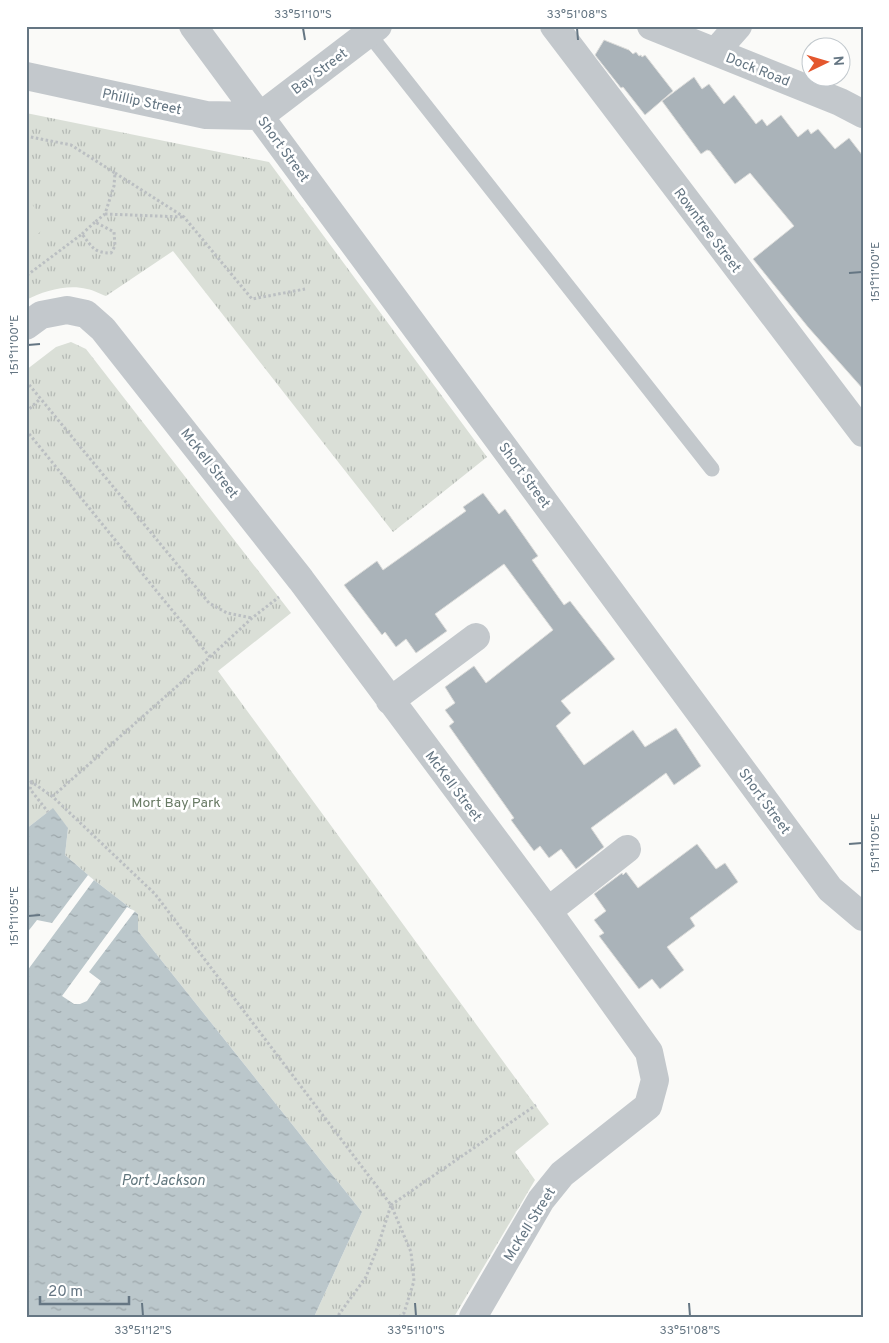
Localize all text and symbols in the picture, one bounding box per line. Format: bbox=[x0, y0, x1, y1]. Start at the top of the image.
text: 33°51'10"S bbox=[274, 7, 332, 23]
text: 33°51'08"S bbox=[547, 7, 607, 23]
north arrow bbox=[802, 38, 852, 88]
street label: Bay Street bbox=[288, 46, 351, 99]
street label: Dock Road bbox=[723, 50, 792, 91]
text: N bbox=[829, 55, 846, 67]
street label: Phillip Street bbox=[100, 86, 183, 119]
street label: Short Street bbox=[253, 114, 312, 186]
street label: Rowntree Street bbox=[670, 185, 744, 276]
text: 151°11'00"E bbox=[868, 242, 884, 302]
text: 151°11'00"E bbox=[7, 315, 23, 375]
street label: McKell Street bbox=[176, 426, 241, 502]
street label: Short Street bbox=[494, 440, 553, 512]
street label: McKell Street bbox=[421, 748, 485, 826]
street label: Short Street bbox=[734, 766, 793, 838]
park label: Mort Bay Park bbox=[131, 795, 221, 812]
text: 151°11'05"E bbox=[868, 813, 884, 873]
text: 151°11'05"E bbox=[7, 886, 23, 946]
water label: Port Jackson bbox=[121, 1172, 205, 1191]
street label: McKell Street bbox=[501, 1185, 560, 1265]
scale bar bbox=[40, 1273, 129, 1305]
text: 20 m bbox=[48, 1283, 83, 1302]
text: 33°51'12"S bbox=[114, 1323, 172, 1339]
text: 33°51'10"S bbox=[387, 1323, 445, 1339]
text: 33°51'08"S bbox=[660, 1323, 720, 1339]

